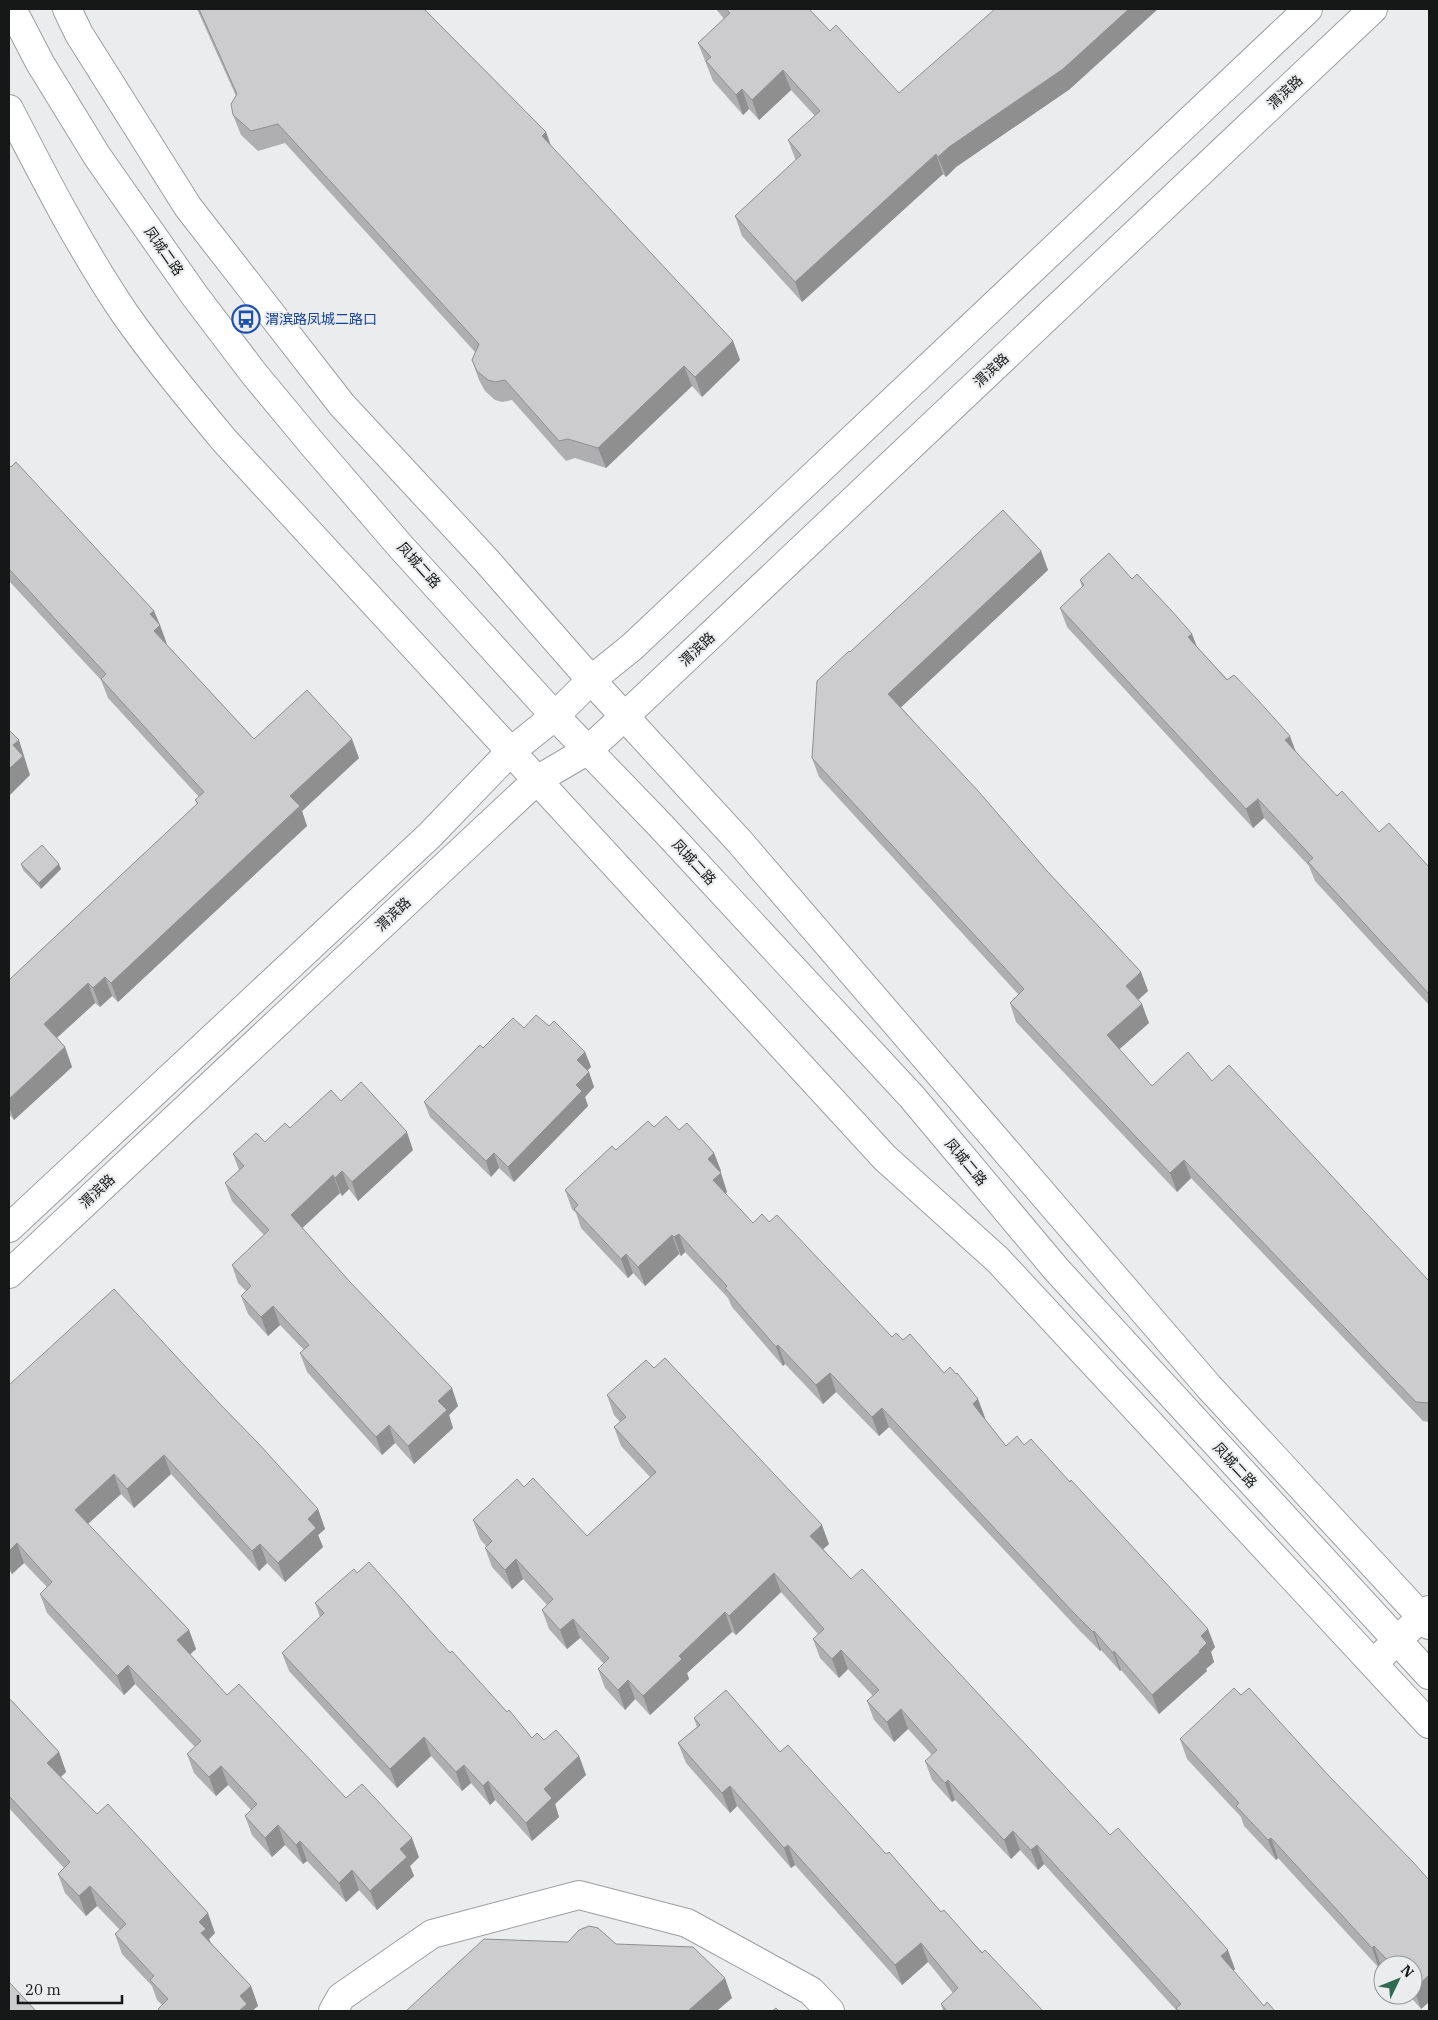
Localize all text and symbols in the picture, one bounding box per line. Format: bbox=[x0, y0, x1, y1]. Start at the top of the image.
street label: 渭滨路 bbox=[1264, 71, 1306, 113]
street label: 凤城二路 bbox=[141, 223, 187, 279]
bus stop icon: 渭滨路凤城二路口 bbox=[231, 304, 261, 334]
place label: 渭滨路凤城二路口 bbox=[265, 310, 377, 328]
street label: 渭滨路 bbox=[970, 349, 1012, 391]
street label: 凤城二路 bbox=[394, 538, 444, 592]
street label: 渭滨路 bbox=[676, 628, 718, 670]
street label: 凤城二路 bbox=[668, 835, 720, 889]
street label: 渭滨路 bbox=[372, 893, 414, 935]
street label: 凤城二路 bbox=[941, 1135, 991, 1189]
street label: 渭滨路 bbox=[76, 1170, 118, 1212]
street label: 凤城二路 bbox=[1209, 1438, 1261, 1492]
north arrow bbox=[1373, 1955, 1423, 2005]
text: N bbox=[1397, 1961, 1418, 1981]
scale bar bbox=[18, 1972, 121, 2004]
text: 20 m bbox=[25, 1980, 61, 1999]

